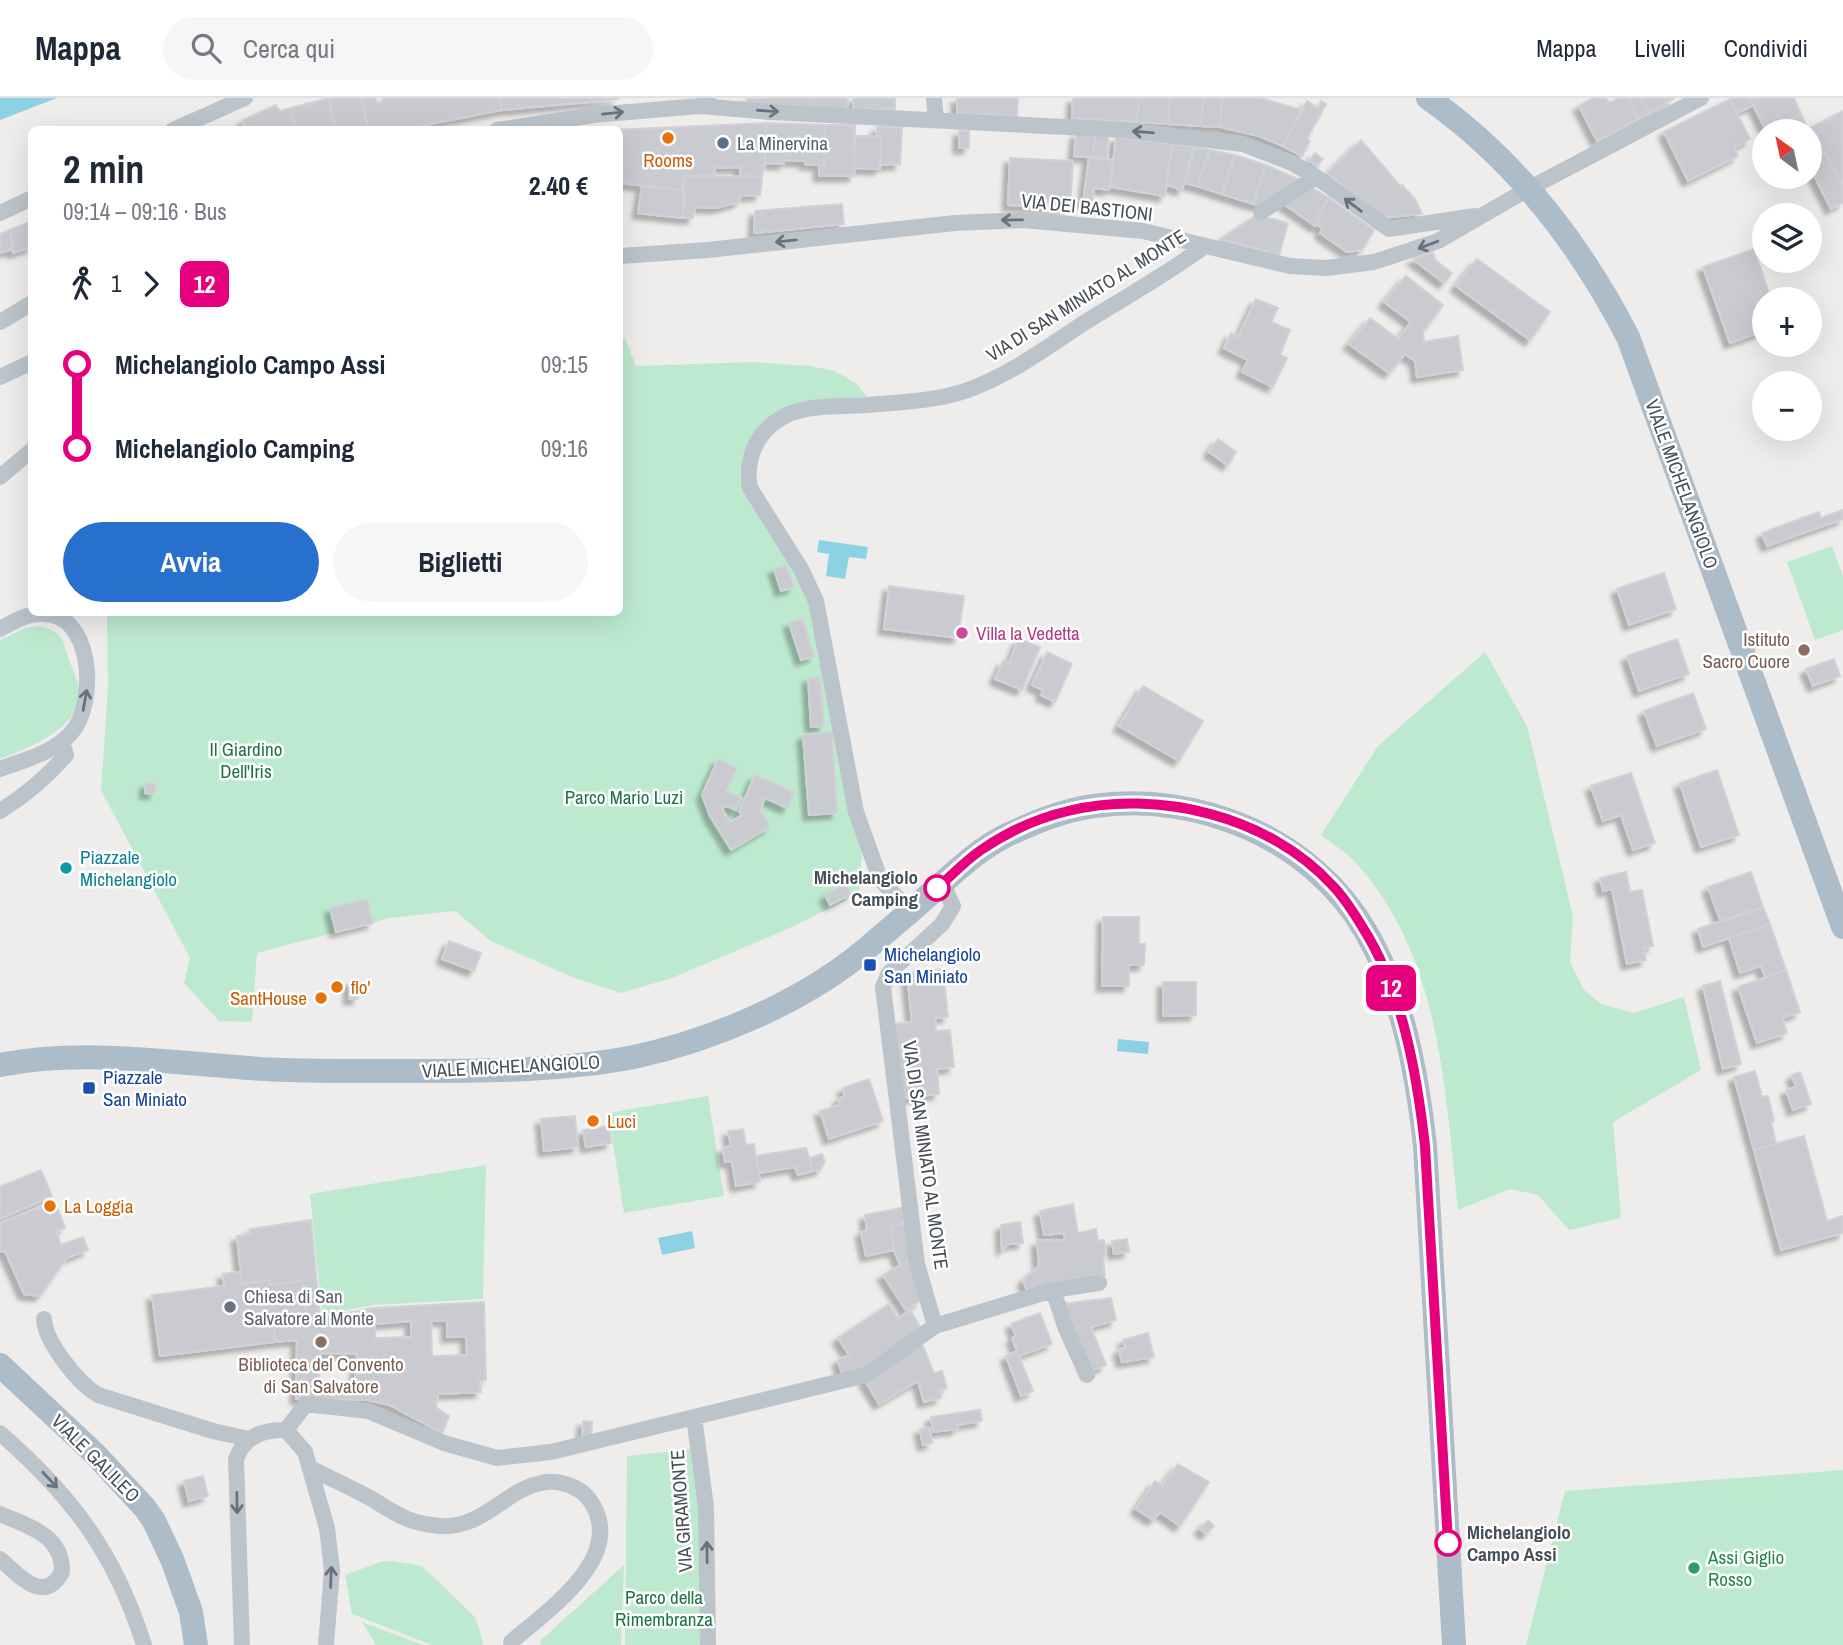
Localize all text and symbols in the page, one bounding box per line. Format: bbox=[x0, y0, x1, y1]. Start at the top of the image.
search box bbox=[163, 17, 653, 80]
text: Mappa bbox=[35, 26, 121, 70]
icon: search bbox=[187, 29, 225, 67]
text: Cerca qui bbox=[243, 31, 335, 66]
text: Mappa bbox=[1536, 32, 1596, 64]
text: Livelli bbox=[1634, 32, 1686, 64]
text: Condividi bbox=[1724, 32, 1808, 64]
one-way arrow bbox=[756, 105, 779, 118]
one-way arrow bbox=[601, 106, 623, 119]
north arrow bbox=[1752, 119, 1822, 189]
map controls bbox=[1752, 119, 1822, 441]
one-way arrow bbox=[1133, 125, 1155, 138]
marker: Rooms bbox=[660, 130, 676, 146]
place label: La Minervina bbox=[737, 130, 828, 156]
marker: La Minervina bbox=[715, 135, 731, 151]
text: 2 min bbox=[63, 144, 144, 195]
place label: Rooms bbox=[643, 147, 693, 173]
text: 2.40 € bbox=[529, 168, 588, 203]
street label: VIA DEI BASTIONI bbox=[1020, 187, 1154, 227]
text: 09:14 – 09:16 · Bus bbox=[63, 196, 227, 227]
one-way arrow bbox=[1344, 198, 1363, 213]
button: layers bbox=[1752, 203, 1822, 273]
one-way arrow bbox=[1001, 213, 1024, 227]
street label: VIA DI SAN MINIATO AL MONTE bbox=[981, 223, 1191, 367]
one-way arrow bbox=[775, 235, 798, 248]
one-way arrow bbox=[1417, 240, 1439, 252]
icon: walk bbox=[63, 265, 101, 303]
icon: forward bbox=[132, 265, 170, 303]
text: 1 bbox=[111, 268, 122, 299]
text: 12 bbox=[194, 268, 215, 300]
button: + bbox=[1752, 287, 1822, 357]
text: Michelangiolo Campo Assi bbox=[115, 347, 386, 382]
text: 09:15 bbox=[541, 349, 588, 380]
button: − bbox=[1752, 371, 1822, 441]
street label: VIALE MICHELANGIOLO bbox=[1639, 396, 1725, 572]
text: Michelangiolo Camping bbox=[115, 431, 354, 466]
text: 09:16 bbox=[541, 433, 588, 464]
button: Avvia bbox=[63, 522, 319, 602]
button: Biglietti bbox=[333, 522, 588, 602]
place label: Villa la Vedetta bbox=[976, 620, 1080, 646]
marker: Villa la Vedetta bbox=[954, 625, 970, 641]
place label: Istituto Sacro Cuore bbox=[1703, 626, 1790, 674]
marker: Istituto Sacro Cuore bbox=[1796, 642, 1812, 658]
one-way arrow bbox=[78, 689, 92, 712]
park label: Il Giardino Dell'Iris bbox=[210, 736, 282, 784]
park label: Parco Mario Luzi bbox=[565, 784, 683, 810]
place label: Piazzale Michelangiolo bbox=[80, 844, 177, 892]
marker: Piazzale Michelangiolo bbox=[58, 860, 74, 876]
place label: Michelangiolo Camping bbox=[814, 864, 918, 912]
marker: Michelangiolo Camping bbox=[924, 875, 950, 901]
place label: Michelangiolo San Miniato bbox=[884, 941, 981, 989]
marker: Michelangiolo San Miniato bbox=[862, 957, 878, 973]
line badge: 12 bbox=[1360, 965, 1422, 1011]
text: 12 bbox=[1380, 972, 1402, 1004]
place label: flo' bbox=[351, 974, 370, 1000]
marker: flo' bbox=[329, 979, 345, 995]
place label: SantHouse bbox=[230, 985, 307, 1011]
marker: SantHouse bbox=[313, 990, 329, 1006]
street label: VIA DI SAN MINIATO AL MONTE bbox=[897, 1039, 955, 1271]
street label: VIALE MICHELANGIOLO bbox=[421, 1048, 601, 1084]
place label: Piazzale San Miniato bbox=[103, 1064, 187, 1112]
marker: Piazzale San Miniato bbox=[81, 1080, 97, 1096]
place label: Luci bbox=[607, 1108, 636, 1134]
marker: Luci bbox=[585, 1113, 601, 1129]
place label: La Loggia bbox=[64, 1193, 134, 1219]
marker: La Loggia bbox=[42, 1198, 58, 1214]
place label: Chiesa di San Salvatore al Monte bbox=[244, 1283, 374, 1331]
marker: Chiesa di San Salvatore al Monte bbox=[222, 1299, 238, 1315]
marker: Biblioteca del Convento di San Salvatore bbox=[313, 1334, 329, 1350]
place label: Biblioteca del Convento di San Salvatore bbox=[238, 1351, 404, 1399]
street label: VIALE GALILEO bbox=[46, 1408, 146, 1508]
street label: VIA GIRAMONTE bbox=[664, 1449, 698, 1573]
one-way arrow bbox=[41, 1471, 58, 1488]
one-way arrow bbox=[230, 1491, 244, 1514]
place label: Michelangiolo Campo Assi bbox=[1467, 1519, 1571, 1567]
marker: Michelangiolo Campo Assi bbox=[1435, 1530, 1461, 1556]
one-way arrow bbox=[700, 1541, 713, 1564]
place label: Assi Giglio Rosso bbox=[1707, 1544, 1784, 1592]
marker: Assi Giglio Rosso bbox=[1686, 1560, 1702, 1576]
one-way arrow bbox=[325, 1566, 338, 1589]
park label: Parco della Rimembranza bbox=[615, 1584, 713, 1632]

